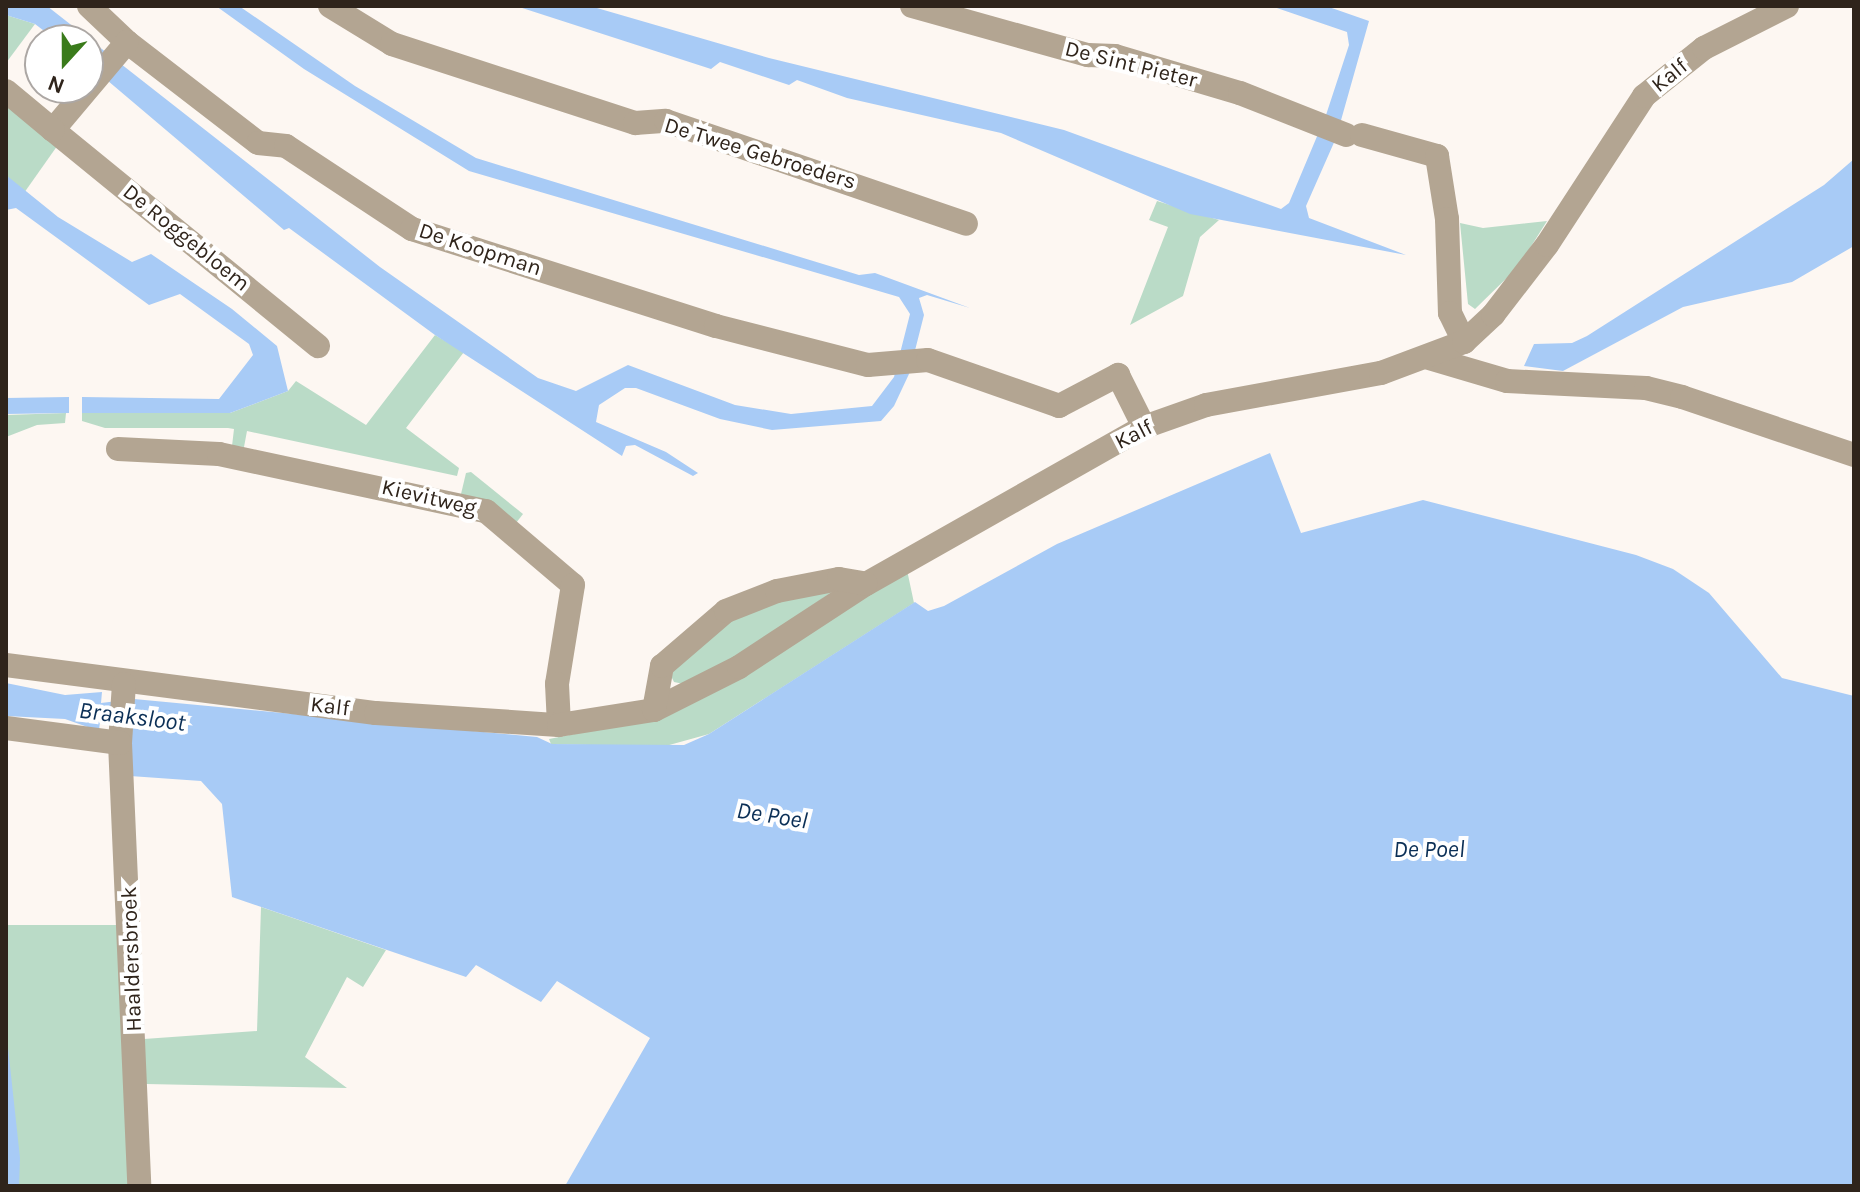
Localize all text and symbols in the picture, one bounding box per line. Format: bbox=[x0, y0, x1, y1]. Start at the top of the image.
north arrow bbox=[24, 24, 104, 104]
street label: De Sint Pieter bbox=[1062, 36, 1200, 94]
street label: Kalf bbox=[1646, 53, 1694, 99]
text: N bbox=[44, 70, 68, 100]
street label: De Twee Gebroeders bbox=[661, 112, 859, 196]
street label: De Roggebloem bbox=[117, 179, 255, 297]
street label: De Koopman bbox=[415, 218, 545, 282]
street label: Kalf bbox=[1111, 414, 1157, 456]
street label: Kievitweg bbox=[379, 474, 479, 522]
street label: Kalf bbox=[309, 692, 351, 722]
water label: Braaksloot bbox=[77, 696, 187, 738]
water label: De Poel bbox=[734, 796, 810, 836]
water label: De Poel bbox=[1393, 836, 1465, 864]
street label: Haaldersbroek bbox=[116, 886, 148, 1032]

